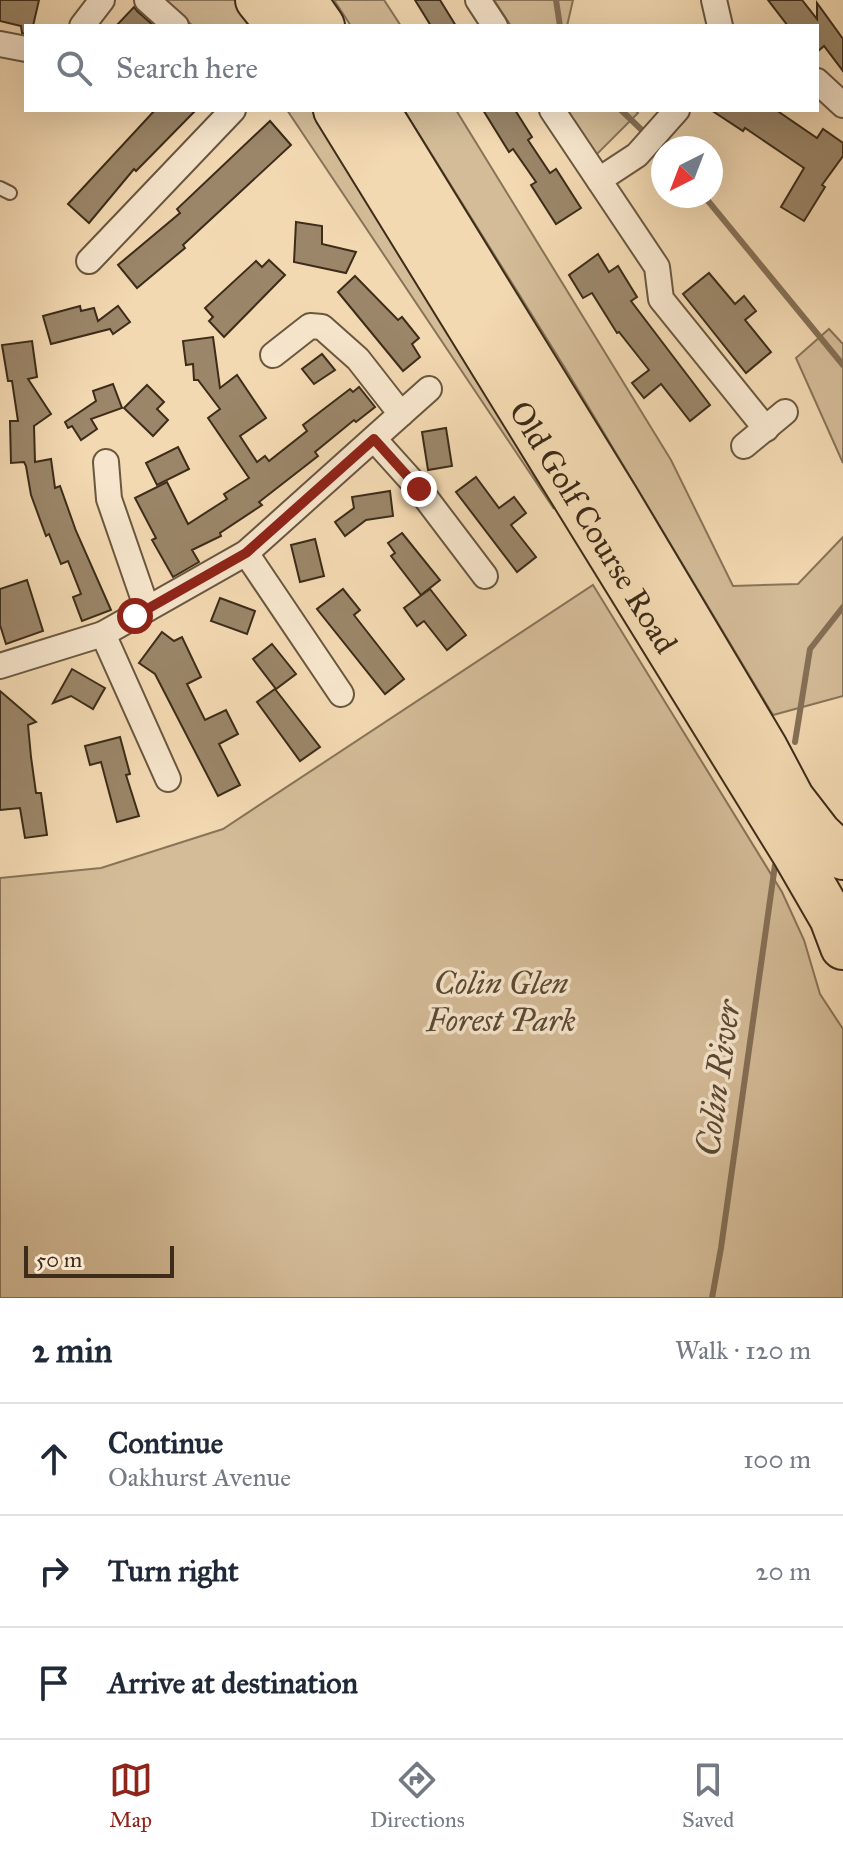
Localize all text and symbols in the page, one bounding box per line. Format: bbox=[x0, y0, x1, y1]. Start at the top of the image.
search box bbox=[24, 24, 819, 112]
icon: search bbox=[52, 46, 96, 90]
text: Search here bbox=[116, 50, 258, 86]
north arrow bbox=[651, 136, 723, 208]
street label: Old Golf Course Road bbox=[501, 394, 686, 660]
route end bbox=[401, 471, 437, 507]
route start bbox=[117, 598, 153, 634]
park label: Colin Glen Forest Park bbox=[425, 964, 576, 1040]
water label: Colin River bbox=[687, 996, 749, 1159]
scale bar bbox=[24, 1242, 174, 1278]
text: 50 m bbox=[36, 1246, 82, 1273]
text: 2 min bbox=[32, 1330, 112, 1371]
text: Walk · 120 m bbox=[675, 1334, 811, 1366]
text: Continue bbox=[108, 1425, 223, 1461]
icon: ahead bbox=[32, 1437, 76, 1481]
text: 100 m bbox=[743, 1443, 811, 1475]
text: Oakhurst Avenue bbox=[108, 1461, 291, 1493]
icon: right bbox=[32, 1549, 76, 1593]
text: Turn right bbox=[108, 1553, 239, 1589]
text: 20 m bbox=[756, 1555, 811, 1587]
icon: arrive bbox=[32, 1661, 76, 1705]
text: Arrive at destination bbox=[108, 1665, 358, 1701]
tab: Map bbox=[109, 1758, 153, 1833]
tab: Directions bbox=[370, 1758, 465, 1833]
tab: Saved bbox=[682, 1758, 734, 1833]

